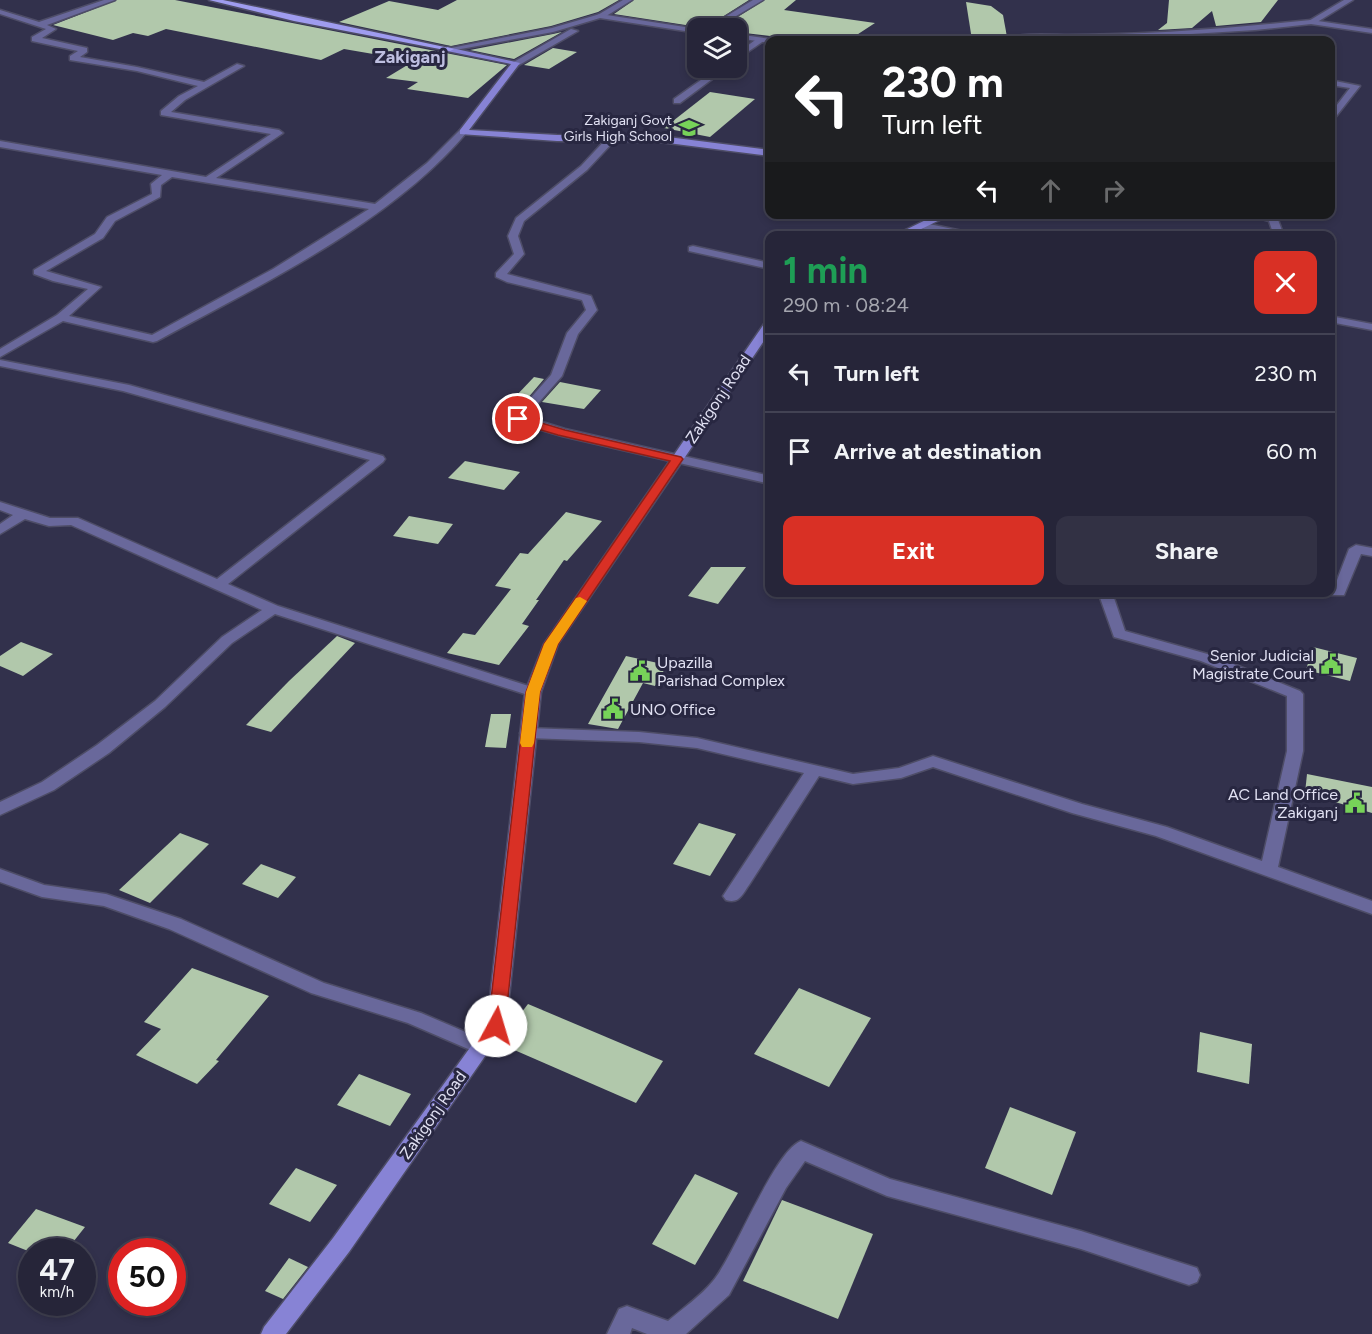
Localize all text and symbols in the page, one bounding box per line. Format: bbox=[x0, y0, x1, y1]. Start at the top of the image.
map controls bbox=[687, 18, 747, 78]
button: layers bbox=[687, 18, 747, 78]
district label: Zakiganj bbox=[374, 46, 446, 68]
text: 230 m bbox=[882, 57, 1004, 108]
icon: left bbox=[783, 60, 861, 138]
text: Turn left bbox=[882, 108, 982, 141]
place label: Zakiganj Govt Girls High School bbox=[564, 112, 672, 145]
school or university icon: Zakiganj Govt Girls High School bbox=[677, 116, 701, 140]
icon: left bbox=[971, 174, 1004, 207]
icon: ahead bbox=[1034, 174, 1067, 207]
icon: right bbox=[1097, 174, 1130, 207]
text: 1 min bbox=[783, 249, 868, 292]
button: close bbox=[1254, 251, 1317, 314]
text: 290 m · 08:24 bbox=[783, 293, 909, 317]
street label: Zakigonj Road bbox=[681, 351, 755, 447]
icon: left bbox=[783, 357, 816, 390]
text: Turn left bbox=[834, 360, 920, 387]
text: 230 m bbox=[1254, 360, 1317, 387]
pin bbox=[492, 393, 543, 444]
icon: arrive bbox=[501, 402, 534, 435]
icon: arrive bbox=[783, 435, 816, 468]
text: Arrive at destination bbox=[834, 438, 1042, 465]
text: 60 m bbox=[1266, 438, 1317, 465]
button: Exit bbox=[783, 516, 1044, 585]
button: Share bbox=[1056, 516, 1317, 585]
place label: Senior Judicial Magistrate Court bbox=[1192, 646, 1314, 683]
public building icon: Senior Judicial Magistrate Court bbox=[1319, 652, 1343, 676]
place label: Upazilla Parishad Complex bbox=[657, 653, 785, 690]
public building icon: Upazilla Parishad Complex bbox=[628, 659, 652, 683]
public building icon: UNO Office bbox=[601, 697, 625, 721]
place label: UNO Office bbox=[630, 700, 716, 719]
place label: AC Land Office Zakiganj bbox=[1228, 785, 1338, 822]
public building icon: AC Land Office Zakiganj bbox=[1343, 791, 1367, 815]
position arrow bbox=[464, 994, 528, 1058]
street label: Zakigonj Road bbox=[396, 1068, 470, 1162]
speed limit sign: 50 bbox=[108, 1238, 186, 1316]
text: 47 bbox=[39, 1251, 75, 1288]
text: km/h bbox=[40, 1283, 74, 1301]

